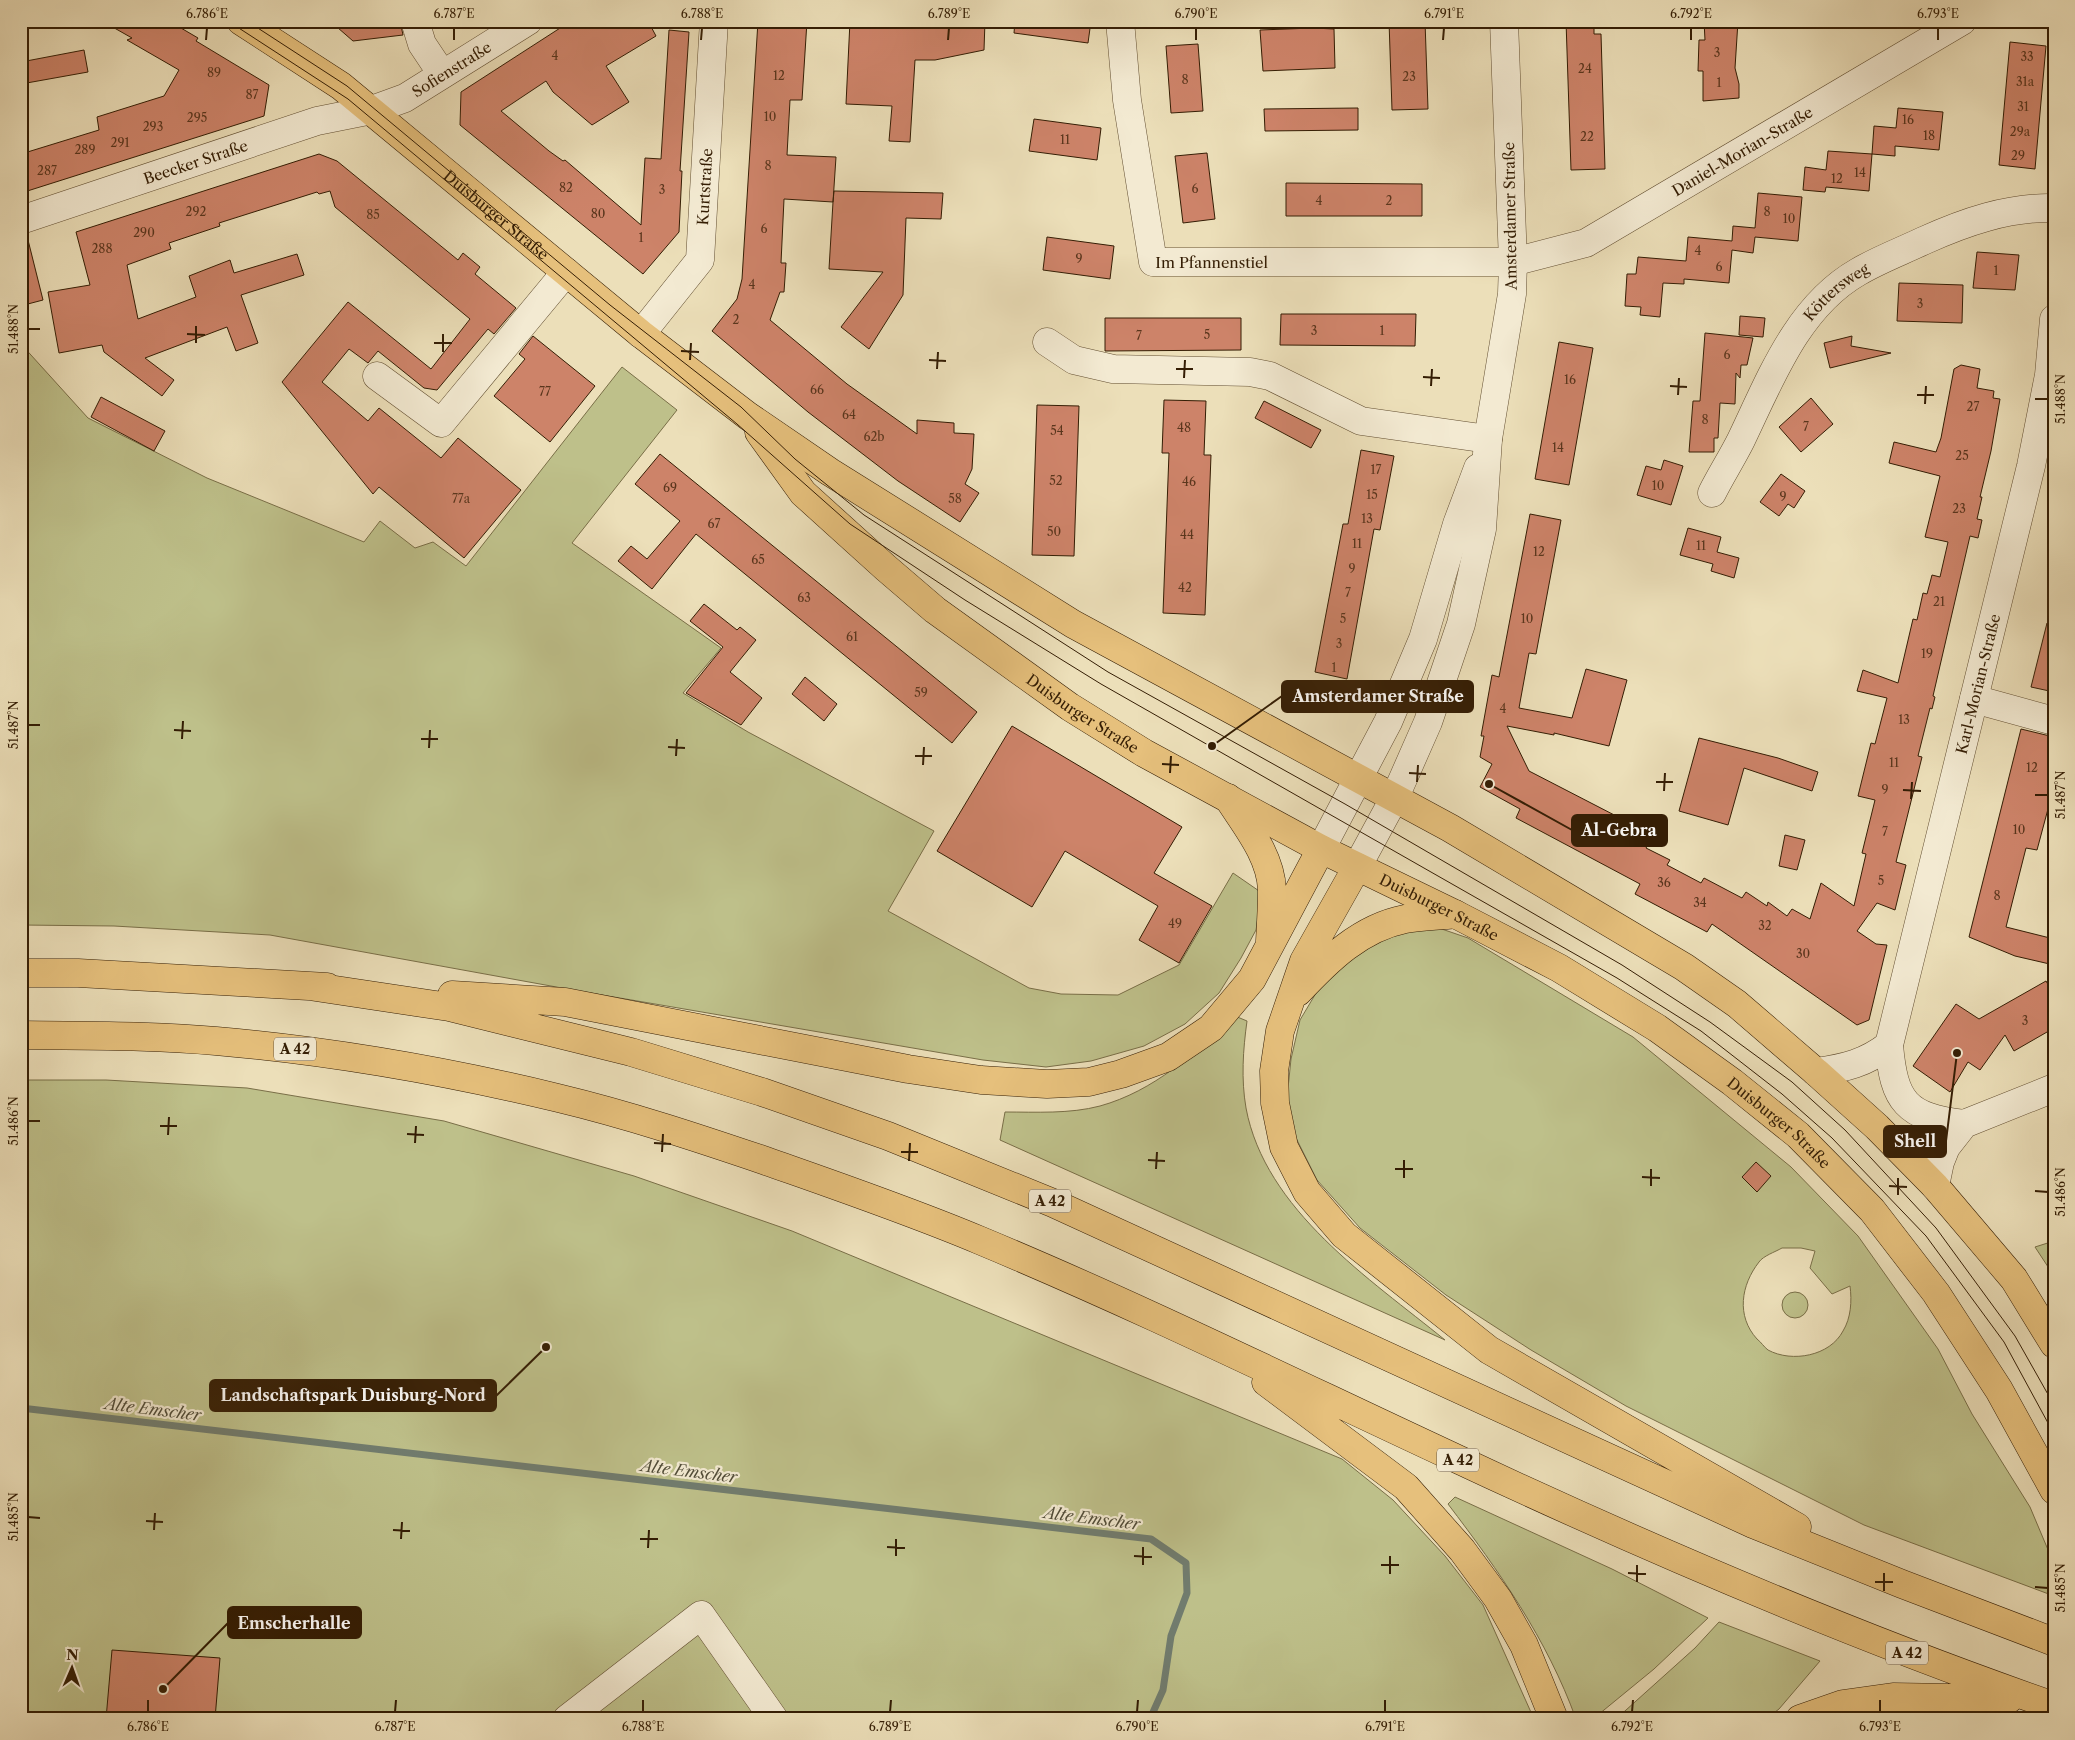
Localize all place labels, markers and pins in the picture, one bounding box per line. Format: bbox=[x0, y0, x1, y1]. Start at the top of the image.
callout: Amsterdamer Straße bbox=[1282, 681, 1473, 712]
callout: Al-Gebra bbox=[1572, 815, 1667, 846]
callout: Shell bbox=[1884, 1126, 1946, 1157]
callout: Landschaftspark Duisburg-Nord bbox=[210, 1380, 496, 1411]
callout: Emscherhalle bbox=[228, 1607, 361, 1638]

